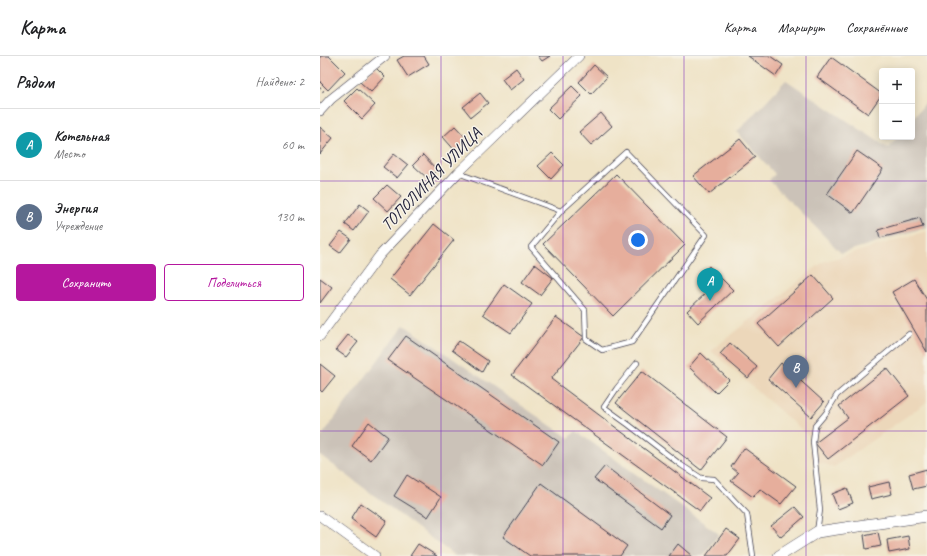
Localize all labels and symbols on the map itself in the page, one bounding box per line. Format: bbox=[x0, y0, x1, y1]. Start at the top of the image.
street label: ТОПОЛИНАЯ УЛИЦА bbox=[376, 123, 486, 235]
your location bbox=[628, 230, 648, 250]
pin: A bbox=[697, 268, 723, 301]
pin: B bbox=[783, 355, 809, 388]

